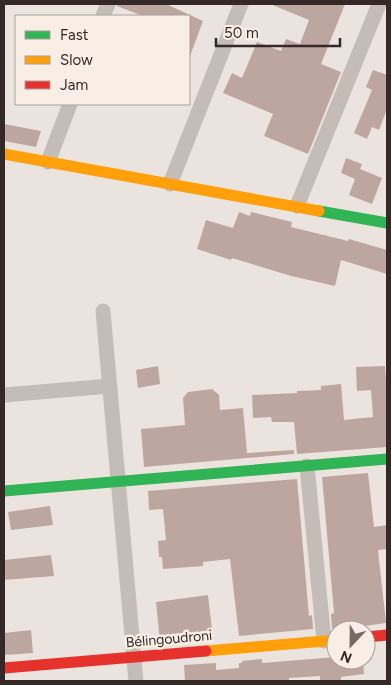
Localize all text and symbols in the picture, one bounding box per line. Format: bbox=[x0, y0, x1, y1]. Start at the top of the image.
legend bbox=[15, 15, 190, 105]
scale bar bbox=[216, 15, 340, 47]
text: 50 m bbox=[224, 24, 259, 42]
text: Fast bbox=[60, 26, 89, 44]
text: Slow bbox=[60, 51, 93, 69]
text: Jam bbox=[60, 76, 88, 94]
north arrow bbox=[326, 620, 376, 670]
street label: Bélingoudroni bbox=[125, 627, 213, 651]
text: N bbox=[338, 647, 355, 666]

